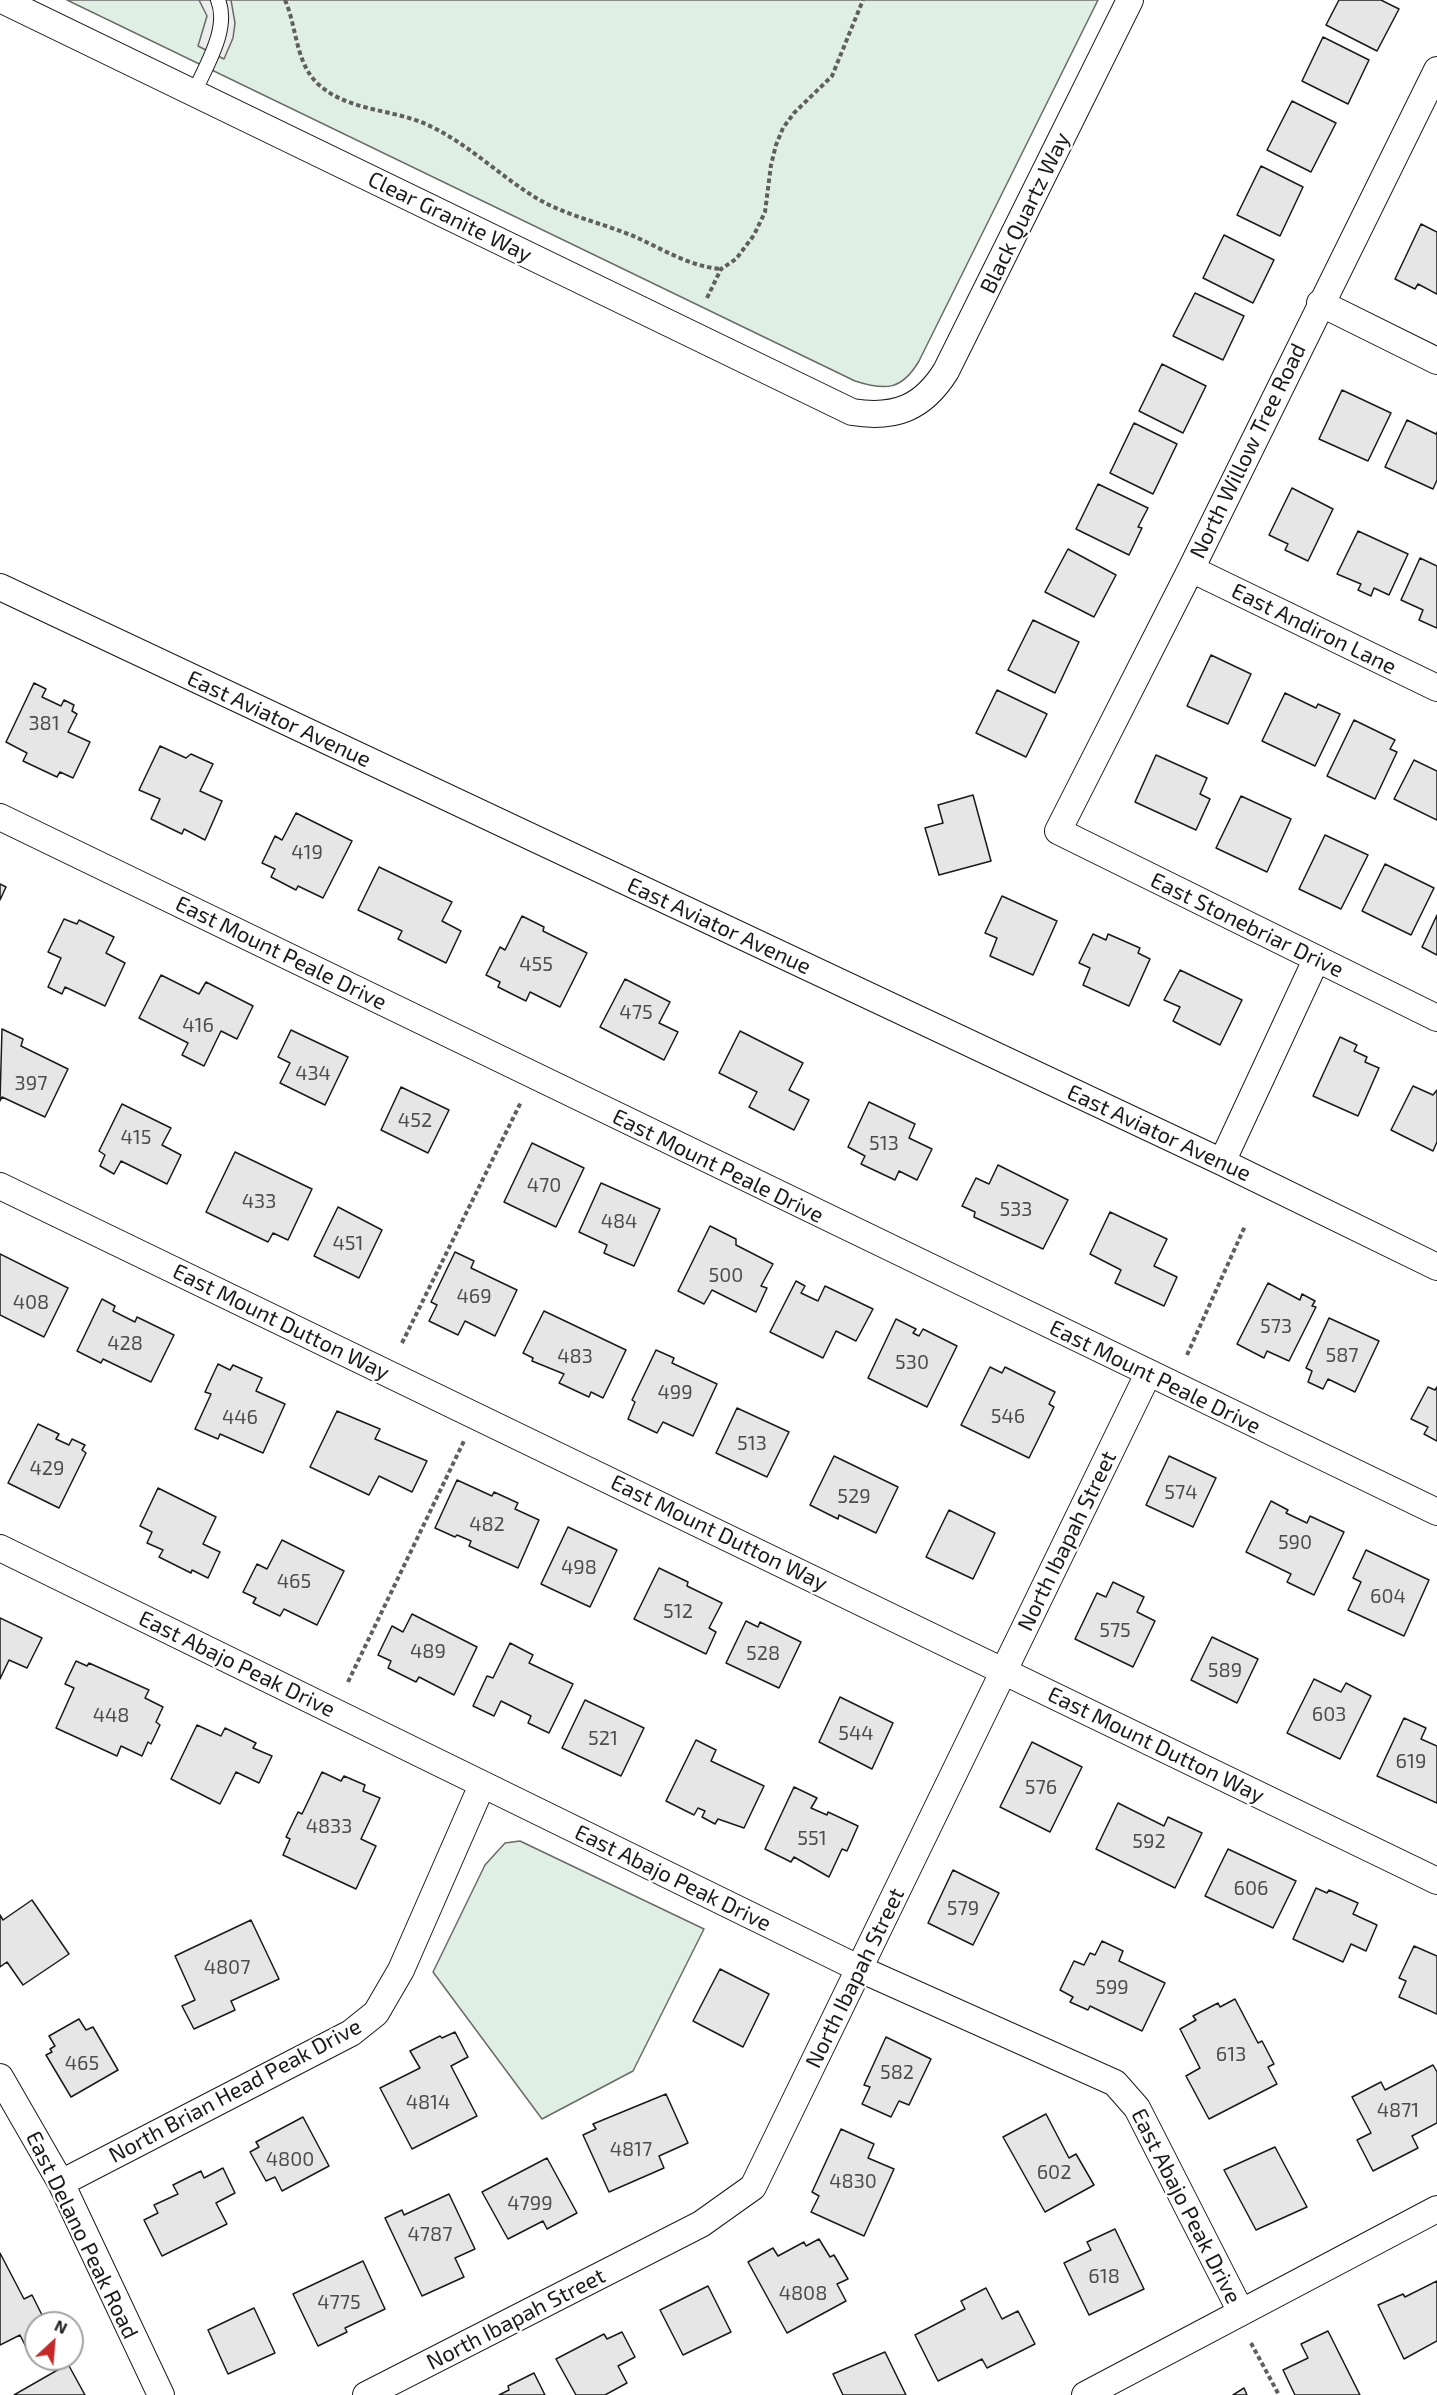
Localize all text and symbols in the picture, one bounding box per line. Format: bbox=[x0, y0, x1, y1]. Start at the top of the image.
street label: Black Quartz Way bbox=[975, 128, 1075, 298]
street label: Clear Granite Way bbox=[364, 166, 536, 268]
street label: North Willow Tree Road bbox=[1184, 339, 1312, 563]
street label: East Andiron Lane bbox=[1227, 578, 1401, 680]
street label: East Aviator Avenue bbox=[183, 665, 375, 773]
house number: 381 bbox=[28, 711, 60, 735]
house number: 419 bbox=[291, 840, 323, 864]
street label: East Stonebriar Drive bbox=[1146, 867, 1348, 983]
street label: East Aviator Avenue bbox=[623, 872, 815, 980]
street label: East Mount Peale Drive bbox=[171, 890, 391, 1016]
house number: 455 bbox=[519, 952, 553, 976]
house number: 475 bbox=[619, 1000, 653, 1024]
house number: 416 bbox=[182, 1013, 214, 1037]
house number: 434 bbox=[295, 1061, 331, 1085]
house number: 397 bbox=[15, 1071, 47, 1095]
street label: East Aviator Avenue bbox=[1063, 1079, 1255, 1187]
street label: East Mount Peale Drive bbox=[608, 1103, 828, 1229]
house number: 452 bbox=[398, 1108, 432, 1132]
house number: 415 bbox=[121, 1125, 151, 1149]
house number: 513 bbox=[869, 1131, 899, 1155]
house number: 470 bbox=[527, 1173, 561, 1197]
house number: 433 bbox=[242, 1189, 276, 1213]
house number: 533 bbox=[1000, 1197, 1032, 1221]
house number: 484 bbox=[601, 1209, 637, 1233]
house number: 451 bbox=[333, 1231, 363, 1255]
street label: East Mount Dutton Way bbox=[168, 1258, 394, 1386]
house number: 500 bbox=[709, 1263, 743, 1287]
house number: 469 bbox=[456, 1284, 492, 1308]
house number: 408 bbox=[13, 1290, 49, 1314]
street label: East Mount Peale Drive bbox=[1045, 1314, 1265, 1440]
house number: 573 bbox=[1260, 1314, 1292, 1338]
house number: 428 bbox=[107, 1331, 143, 1355]
house number: 587 bbox=[1325, 1343, 1359, 1367]
house number: 483 bbox=[557, 1344, 593, 1368]
house number: 530 bbox=[895, 1350, 929, 1374]
house number: 499 bbox=[657, 1380, 693, 1404]
house number: 546 bbox=[991, 1404, 1025, 1428]
house number: 446 bbox=[222, 1405, 258, 1429]
house number: 513 bbox=[737, 1431, 767, 1455]
street label: North Ibapah Street bbox=[1012, 1447, 1122, 1635]
house number: 429 bbox=[30, 1456, 64, 1480]
street label: East Mount Dutton Way bbox=[606, 1469, 832, 1597]
house number: 574 bbox=[1164, 1480, 1198, 1504]
house number: 529 bbox=[837, 1484, 871, 1508]
house number: 482 bbox=[469, 1512, 505, 1536]
house number: 590 bbox=[1278, 1530, 1312, 1554]
house number: 498 bbox=[561, 1555, 597, 1579]
house number: 465 bbox=[277, 1569, 311, 1593]
house number: 604 bbox=[1370, 1584, 1406, 1608]
house number: 512 bbox=[663, 1599, 693, 1623]
street label: East Abajo Peak Drive bbox=[135, 1605, 339, 1723]
house number: 575 bbox=[1099, 1618, 1131, 1642]
house number: 489 bbox=[410, 1639, 446, 1663]
house number: 528 bbox=[746, 1641, 780, 1665]
house number: 589 bbox=[1208, 1658, 1242, 1682]
street label: East Mount Dutton Way bbox=[1043, 1681, 1269, 1809]
house number: 603 bbox=[1312, 1702, 1346, 1726]
house number: 448 bbox=[93, 1703, 129, 1727]
house number: 544 bbox=[838, 1721, 874, 1745]
house number: 521 bbox=[588, 1726, 618, 1750]
house number: 619 bbox=[1396, 1749, 1426, 1773]
house number: 576 bbox=[1025, 1775, 1057, 1799]
house number: 4833 bbox=[306, 1814, 352, 1838]
street label: East Abajo Peak Drive bbox=[571, 1819, 775, 1937]
house number: 551 bbox=[797, 1826, 827, 1850]
house number: 592 bbox=[1132, 1829, 1166, 1853]
house number: 606 bbox=[1234, 1876, 1268, 1900]
street label: North Ibapah Street bbox=[800, 1884, 910, 2072]
house number: 579 bbox=[947, 1896, 979, 1920]
house number: 4807 bbox=[204, 1955, 250, 1979]
house number: 599 bbox=[1095, 1975, 1129, 1999]
street label: North Brian Head Peak Drive bbox=[104, 2013, 366, 2169]
house number: 613 bbox=[1216, 2042, 1246, 2066]
house number: 465 bbox=[65, 2051, 99, 2075]
house number: 582 bbox=[880, 2060, 914, 2084]
house number: 4814 bbox=[406, 2090, 450, 2114]
house number: 4871 bbox=[1377, 2098, 1419, 2122]
street label: East Abajo Peak Drive bbox=[1125, 2104, 1247, 2308]
street label: East Delano Peak Road bbox=[20, 2127, 144, 2343]
house number: 4817 bbox=[610, 2137, 652, 2161]
house number: 4800 bbox=[266, 2147, 314, 2171]
house number: 602 bbox=[1037, 2160, 1071, 2184]
house number: 4830 bbox=[829, 2169, 877, 2193]
house number: 4799 bbox=[507, 2191, 553, 2215]
house number: 4787 bbox=[408, 2222, 452, 2246]
street label: North Ibapah Street bbox=[422, 2263, 610, 2375]
house number: 618 bbox=[1088, 2264, 1120, 2288]
house number: 4808 bbox=[779, 2281, 827, 2305]
house number: 4775 bbox=[317, 2290, 361, 2314]
north arrow bbox=[24, 2311, 84, 2371]
text: N bbox=[52, 2315, 71, 2337]

